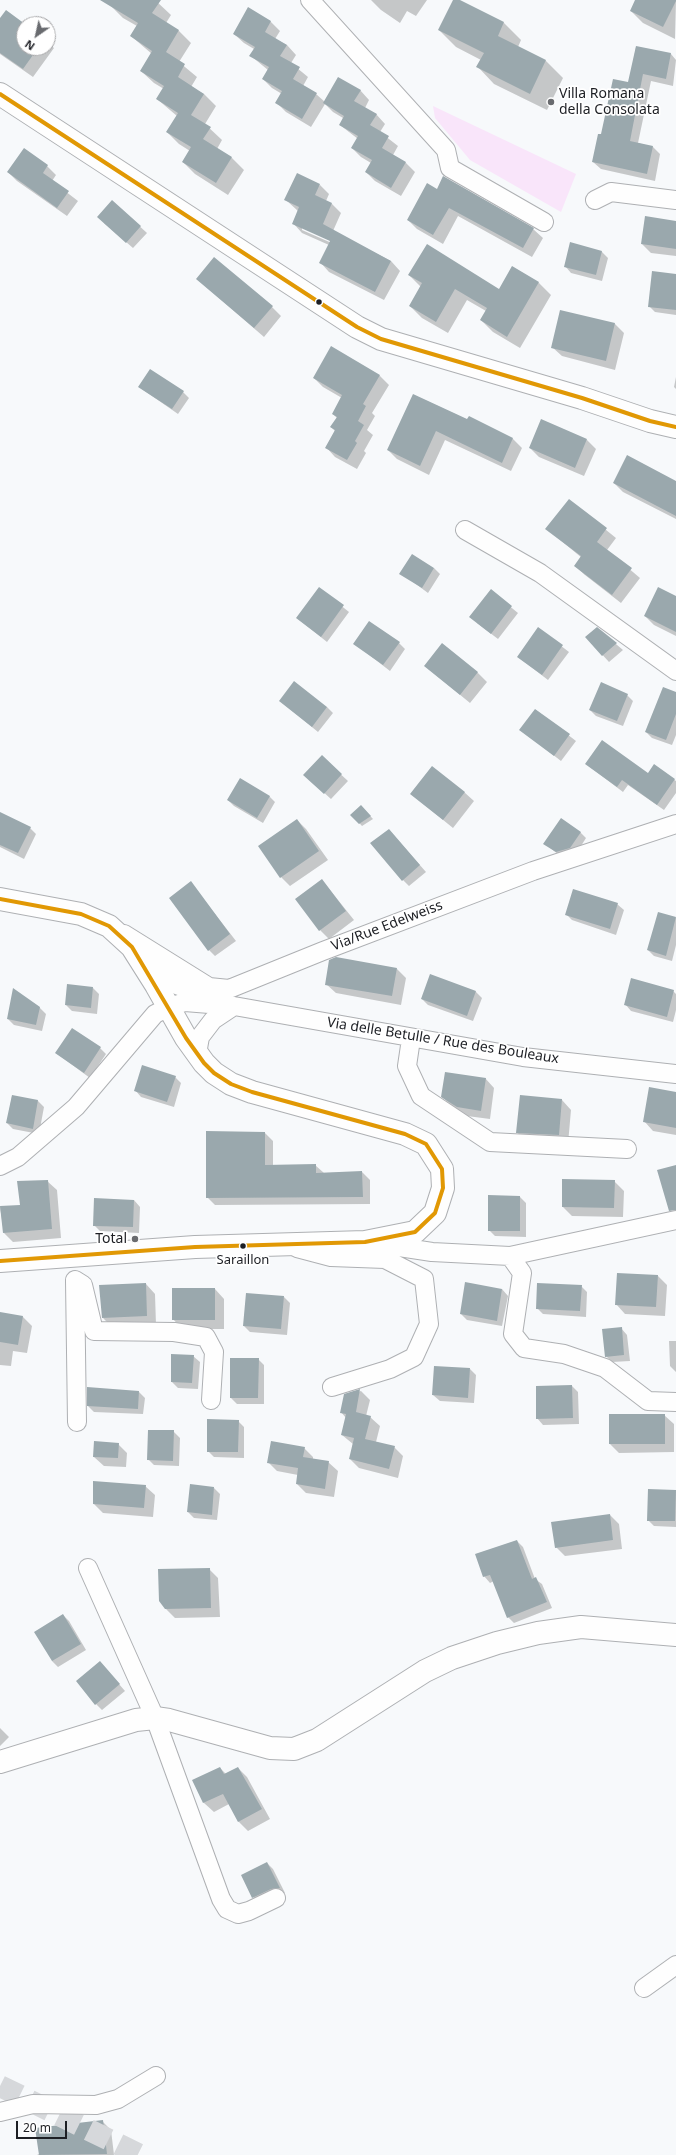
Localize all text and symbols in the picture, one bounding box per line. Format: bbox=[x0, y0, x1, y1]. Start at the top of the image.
north arrow bbox=[16, 16, 56, 56]
text: N bbox=[22, 37, 37, 54]
place label: Villa Romana della Consolata bbox=[559, 86, 660, 118]
marker: Villa Romana della Consolata bbox=[546, 97, 556, 107]
unlabelled marker bbox=[314, 297, 324, 307]
street label: Via/Rue Edelweiss bbox=[329, 897, 445, 955]
street label: Via delle Betulle / Rue des Bouleaux bbox=[326, 1014, 560, 1068]
place label: Total bbox=[95, 1231, 127, 1247]
marker: Total bbox=[130, 1234, 140, 1244]
marker: Saraillon bbox=[238, 1241, 248, 1251]
place label: Saraillon bbox=[217, 1252, 269, 1268]
scale bar bbox=[18, 2113, 69, 2139]
text: 20 m bbox=[23, 2119, 51, 2136]

